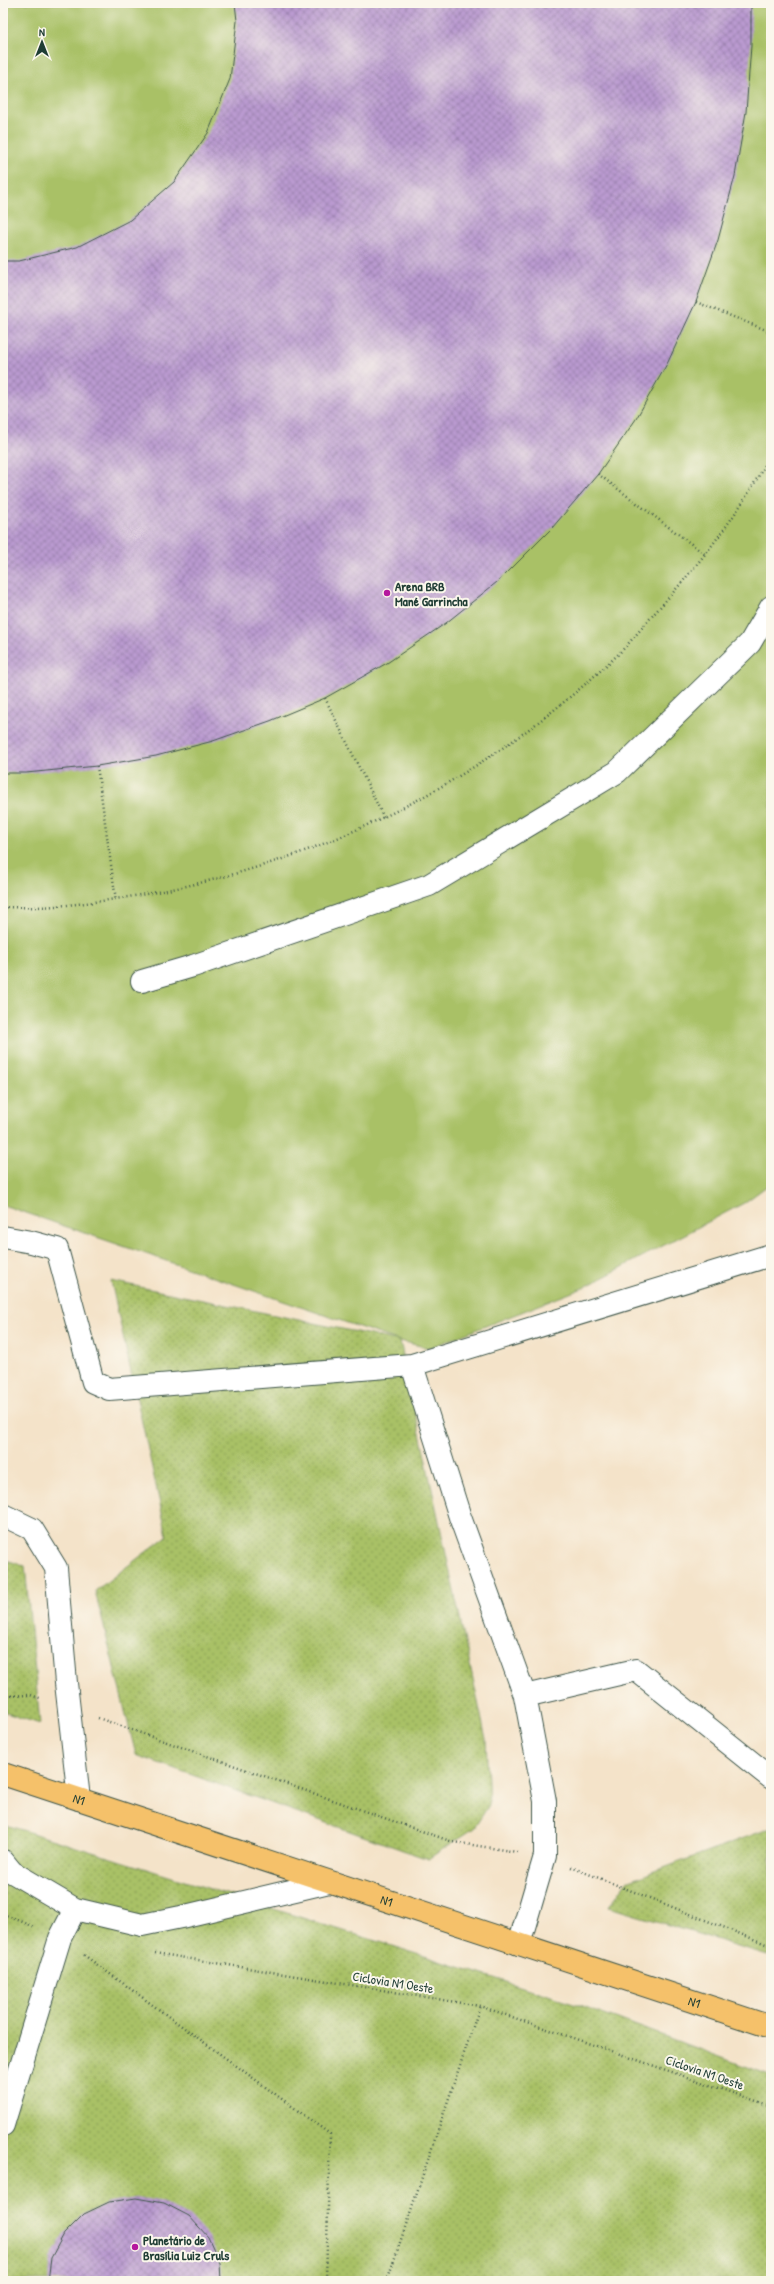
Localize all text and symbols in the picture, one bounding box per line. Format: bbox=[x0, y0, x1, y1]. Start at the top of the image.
north arrow bbox=[22, 22, 62, 62]
text: N bbox=[39, 25, 45, 39]
place label: Arena BRB Mané Garrincha bbox=[395, 577, 469, 610]
marker: Arena BRB Mané Garrincha bbox=[382, 588, 392, 598]
street label: N1 bbox=[71, 1789, 88, 1809]
street label: N1 bbox=[378, 1890, 395, 1911]
street label: Ciclovia N1 Oeste bbox=[351, 1967, 435, 1997]
street label: N1 bbox=[686, 1991, 703, 2012]
street label: Ciclovia N1 Oeste bbox=[663, 2050, 747, 2094]
place label: Planetário de Brasília Luiz Cruls bbox=[143, 2231, 229, 2264]
marker: Planetário de Brasília Luiz Cruls bbox=[130, 2242, 140, 2252]

